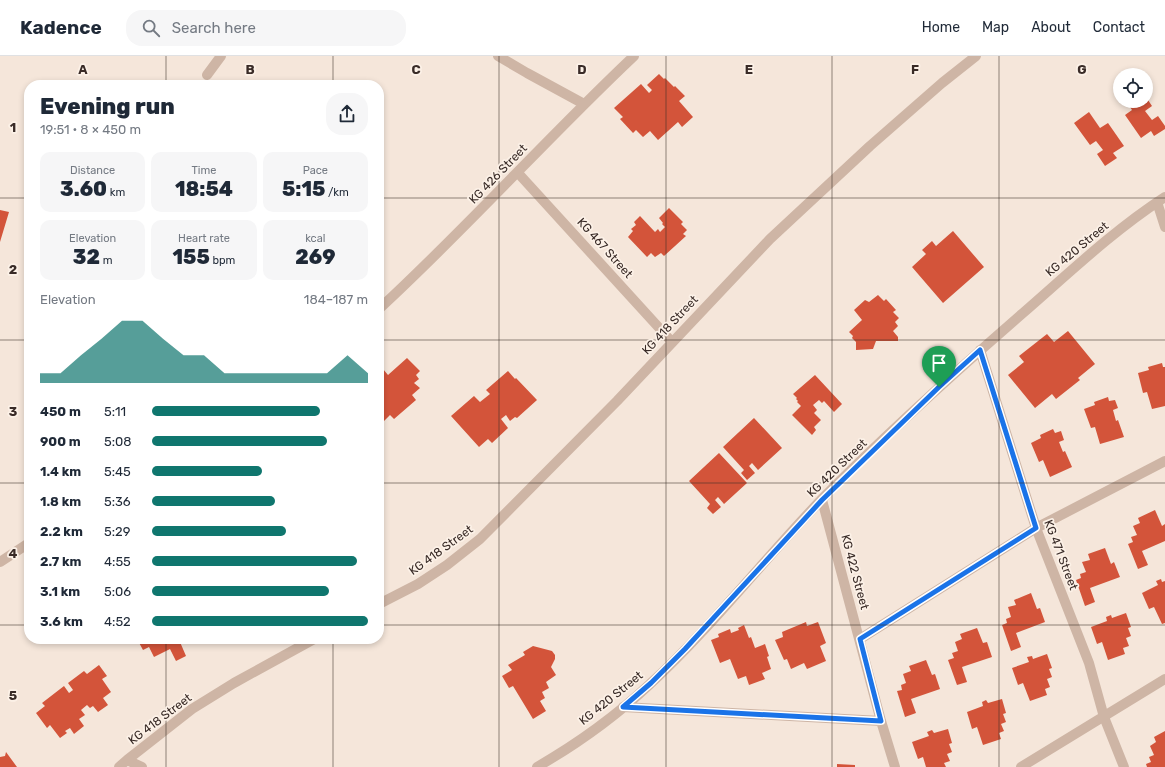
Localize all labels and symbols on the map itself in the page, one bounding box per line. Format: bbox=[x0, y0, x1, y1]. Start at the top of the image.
text: A bbox=[78, 62, 88, 77]
text: B bbox=[245, 62, 255, 77]
text: C bbox=[411, 62, 421, 77]
text: D bbox=[577, 62, 587, 77]
text: E bbox=[745, 62, 753, 77]
text: F bbox=[911, 62, 919, 77]
text: G bbox=[1077, 62, 1087, 77]
text: 1 bbox=[10, 120, 16, 135]
street label: KG 426 Street bbox=[466, 141, 530, 207]
street label: KG 467 Street bbox=[574, 215, 636, 281]
street label: KG 420 Street bbox=[1043, 218, 1111, 279]
text: 2 bbox=[9, 262, 17, 277]
street label: KG 418 Street bbox=[639, 292, 701, 357]
pin bbox=[922, 346, 956, 387]
text: 3 bbox=[9, 404, 18, 419]
street label: KG 420 Street bbox=[804, 436, 870, 500]
street label: KG 471 Street bbox=[1041, 518, 1081, 592]
street label: KG 418 Street bbox=[406, 522, 476, 578]
street label: KG 422 Street bbox=[838, 533, 872, 611]
text: 4 bbox=[9, 546, 18, 561]
street label: KG 420 Street bbox=[576, 668, 646, 728]
text: 5 bbox=[9, 688, 17, 703]
street label: KG 418 Street bbox=[126, 691, 195, 747]

